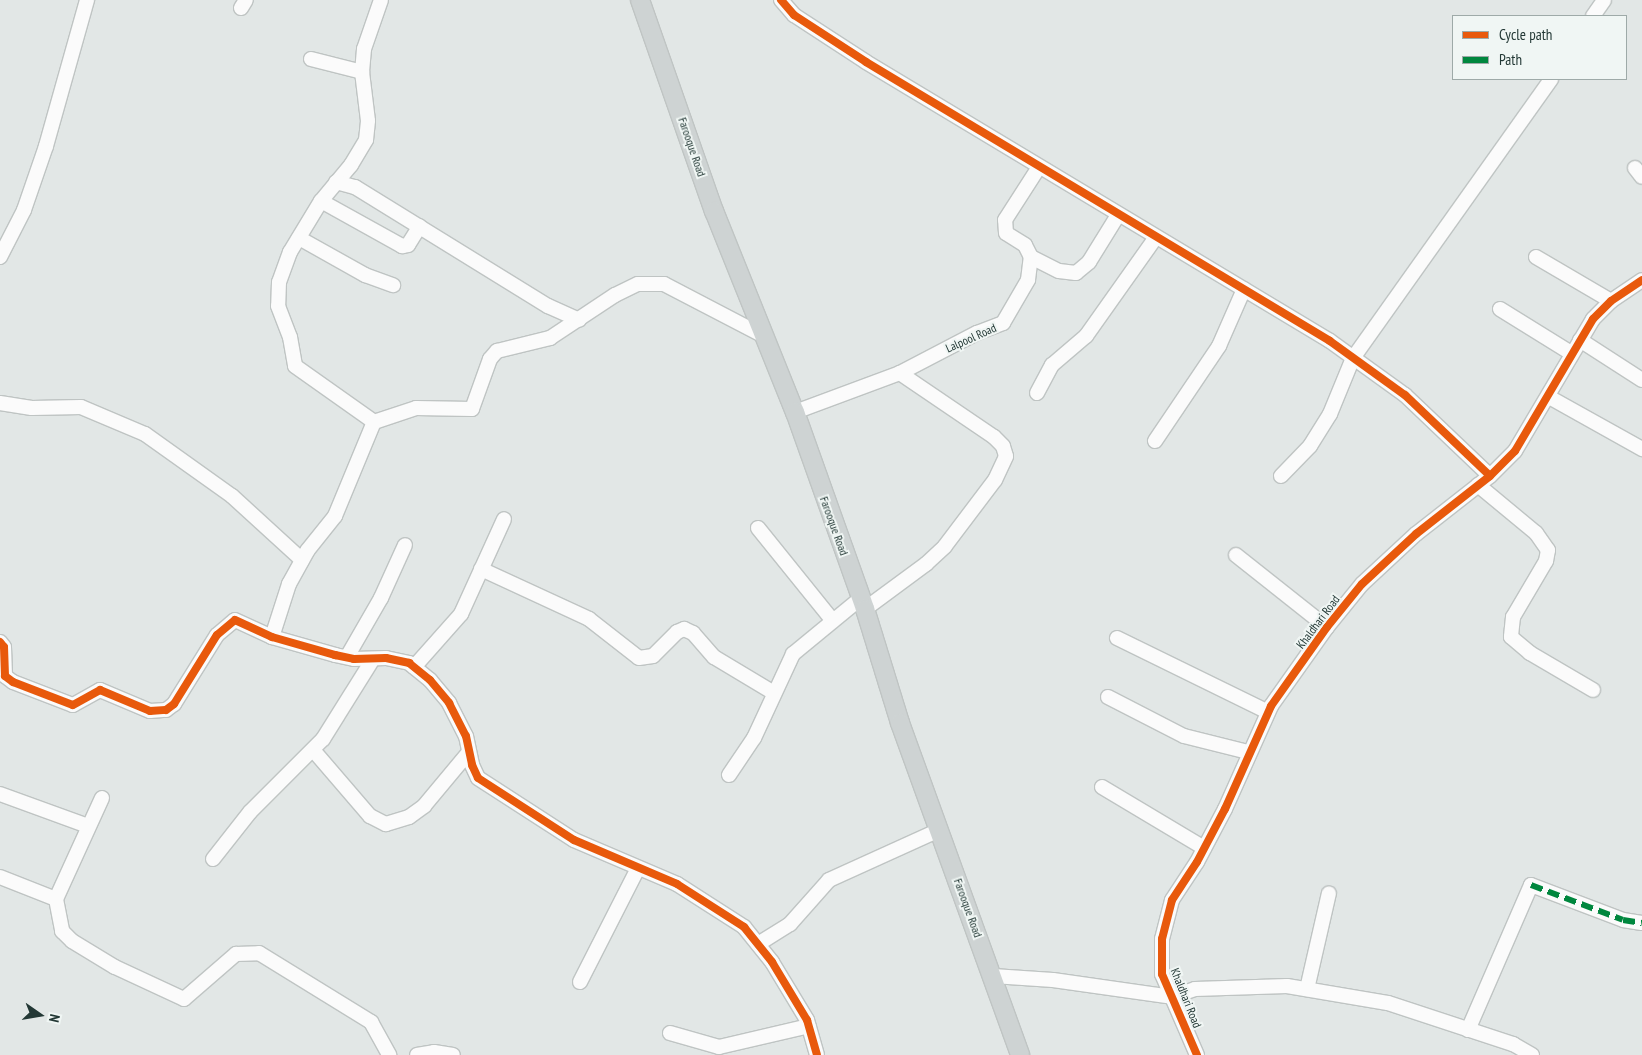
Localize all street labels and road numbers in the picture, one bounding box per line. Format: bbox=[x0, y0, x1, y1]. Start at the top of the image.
street label: Farooque Road bbox=[675, 115, 709, 179]
street label: Lalpool Road bbox=[943, 320, 999, 356]
street label: Farooque Road bbox=[817, 495, 851, 557]
street label: Khaldhari Road bbox=[1293, 593, 1343, 651]
street label: Farooque Road bbox=[951, 877, 985, 939]
street label: Khaldhari Road bbox=[1168, 966, 1204, 1030]

